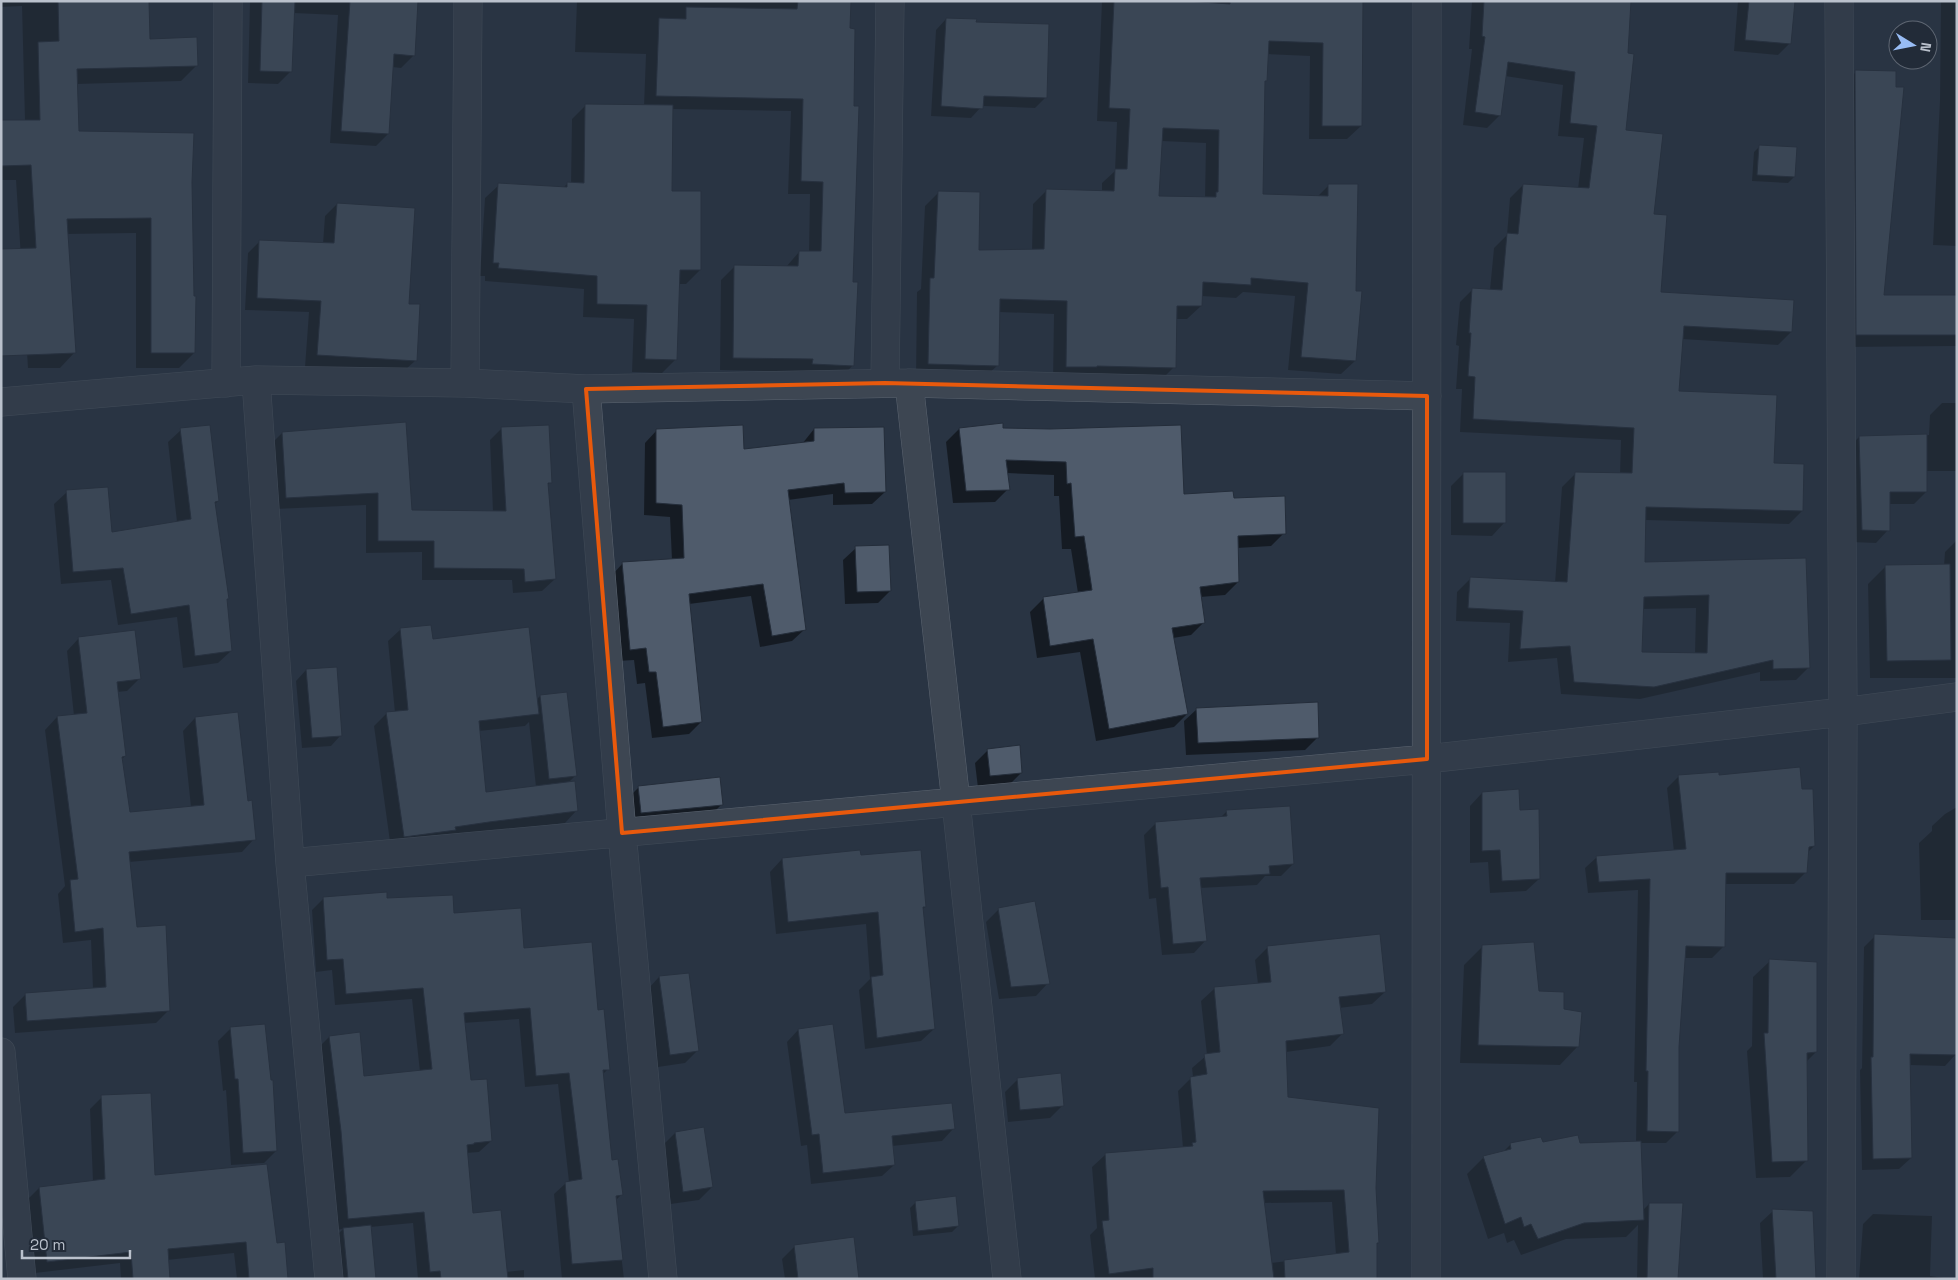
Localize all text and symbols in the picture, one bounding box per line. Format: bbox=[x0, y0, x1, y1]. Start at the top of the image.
north arrow bbox=[1888, 20, 1938, 70]
text: N bbox=[1916, 41, 1935, 53]
scale bar bbox=[22, 1228, 130, 1260]
text: 20 m bbox=[30, 1235, 65, 1254]

